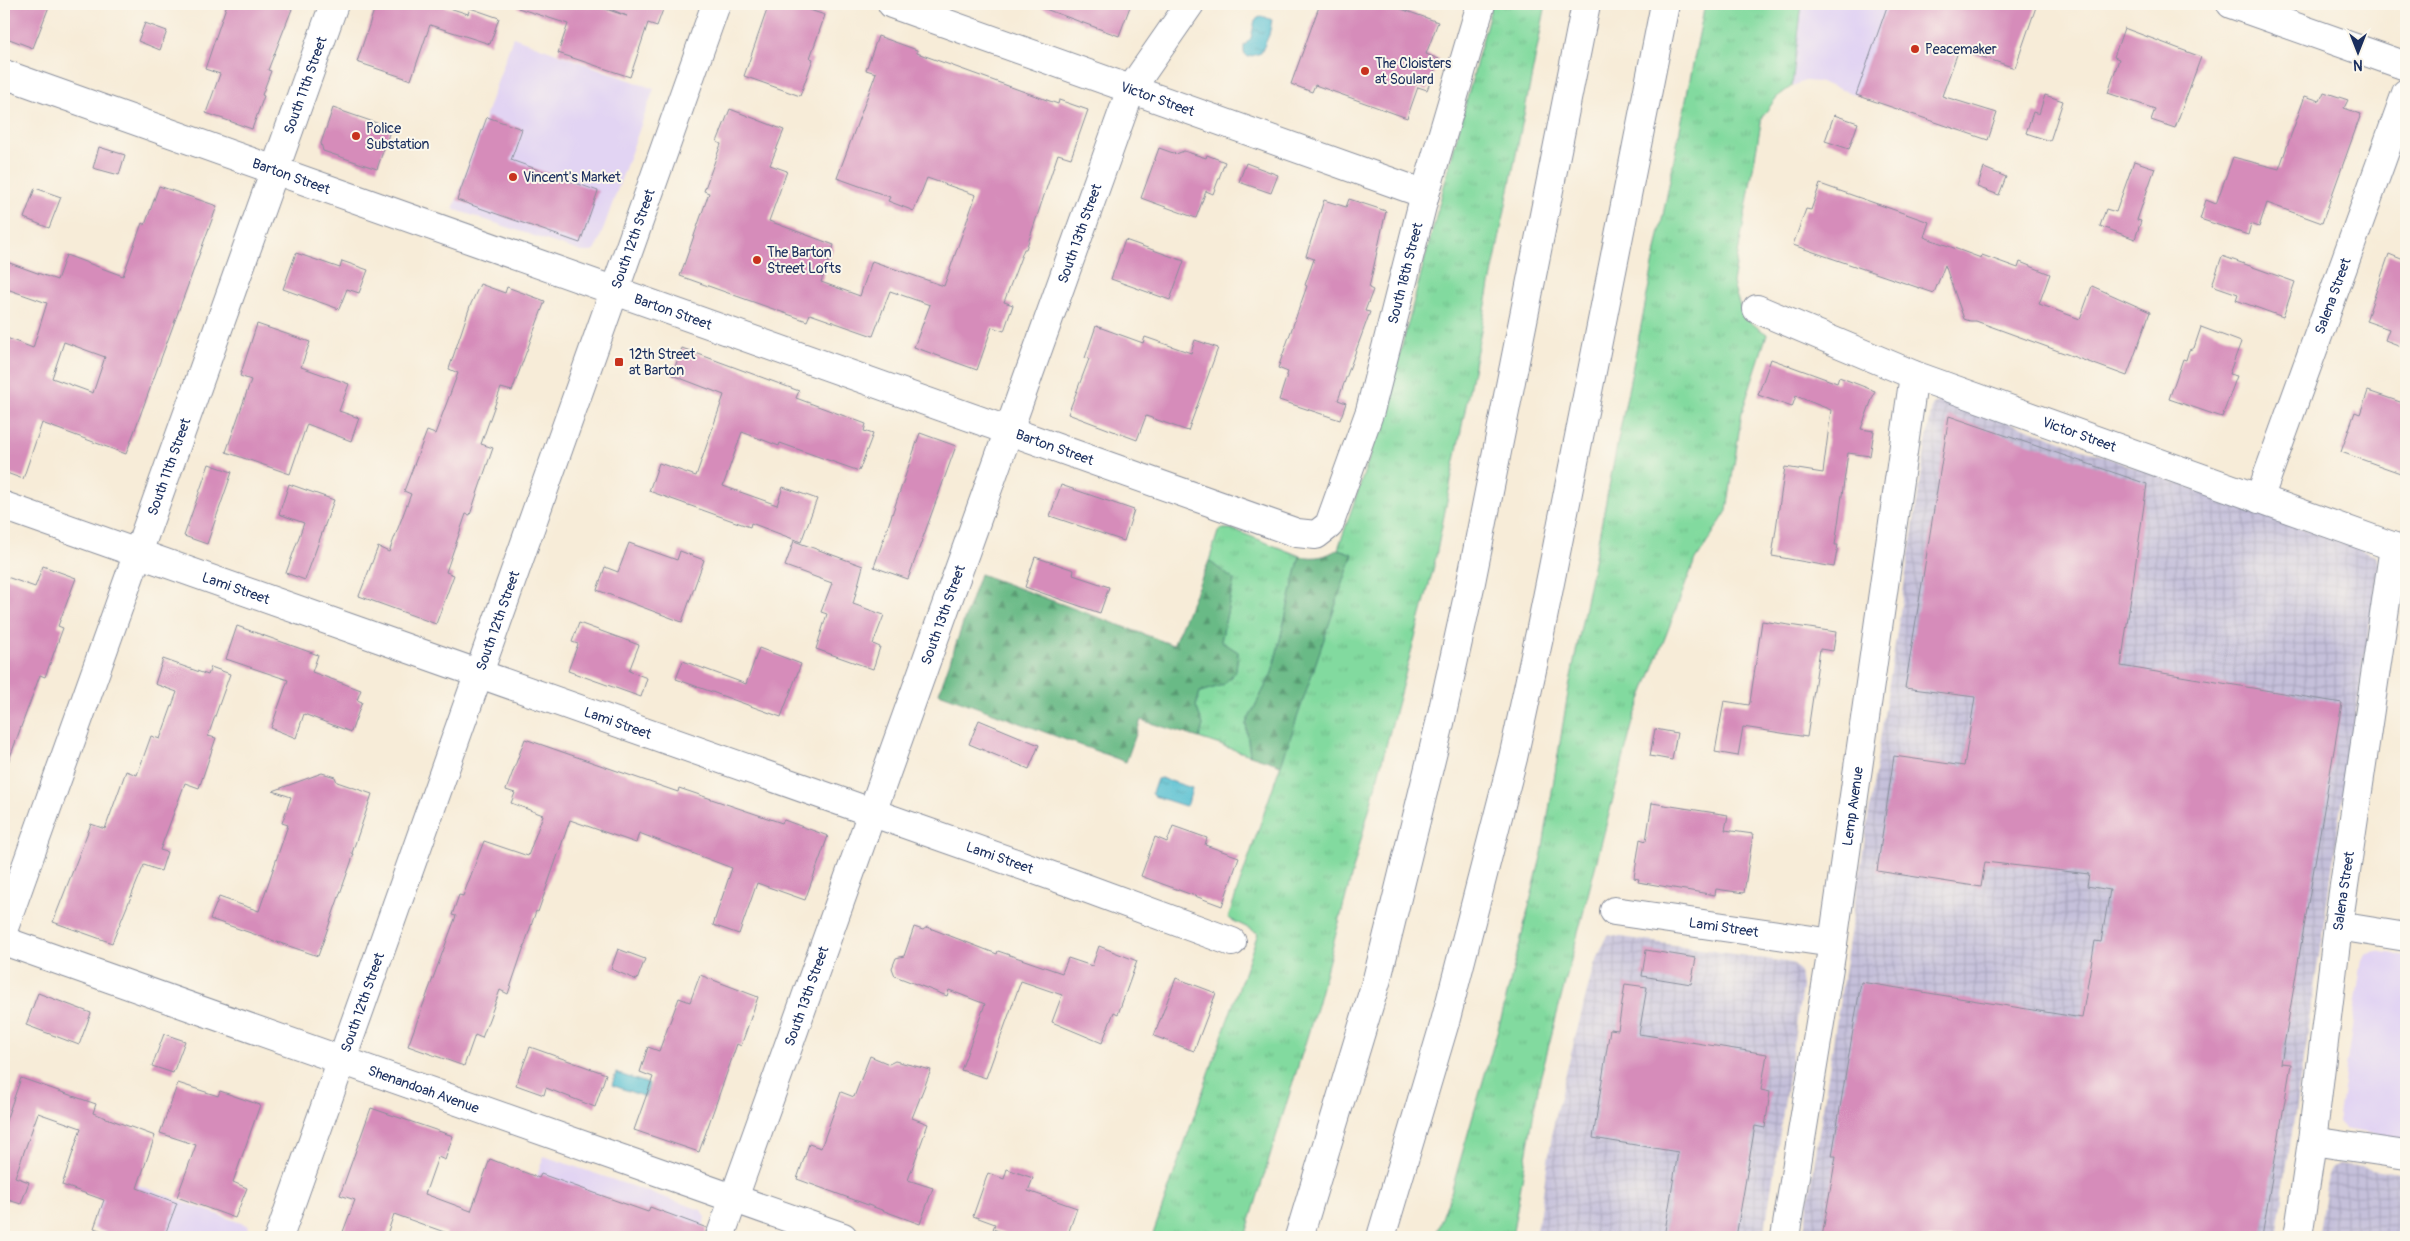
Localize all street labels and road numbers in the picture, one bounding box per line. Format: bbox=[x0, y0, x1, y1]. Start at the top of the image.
street label: South 11th Street bbox=[280, 34, 330, 136]
street label: Victor Street bbox=[1118, 78, 1197, 120]
street label: Barton Street bbox=[250, 154, 333, 198]
street label: South 13th Street bbox=[1054, 181, 1105, 285]
street label: South 12th Street bbox=[607, 186, 658, 291]
street label: South 18th Street bbox=[1384, 220, 1426, 326]
street label: Salena Street bbox=[2311, 255, 2354, 336]
street label: Barton Street bbox=[632, 290, 715, 333]
street label: Victor Street bbox=[2040, 413, 2119, 455]
street label: South 11th Street bbox=[144, 415, 194, 518]
street label: Barton Street bbox=[1014, 425, 1096, 469]
street label: South 13th Street bbox=[917, 562, 969, 667]
street label: Lami Street bbox=[200, 568, 272, 608]
street label: South 12th Street bbox=[472, 568, 523, 673]
street label: Lami Street bbox=[582, 703, 654, 743]
street label: Lemp Avenue bbox=[1838, 765, 1867, 847]
street label: Lami Street bbox=[964, 838, 1036, 877]
street label: Salena Street bbox=[2329, 850, 2357, 932]
street label: Lami Street bbox=[1688, 914, 1760, 941]
street label: South 13th Street bbox=[781, 944, 832, 1048]
street label: South 12th Street bbox=[337, 950, 388, 1054]
street label: Shenandoah Avenue bbox=[366, 1062, 482, 1117]

